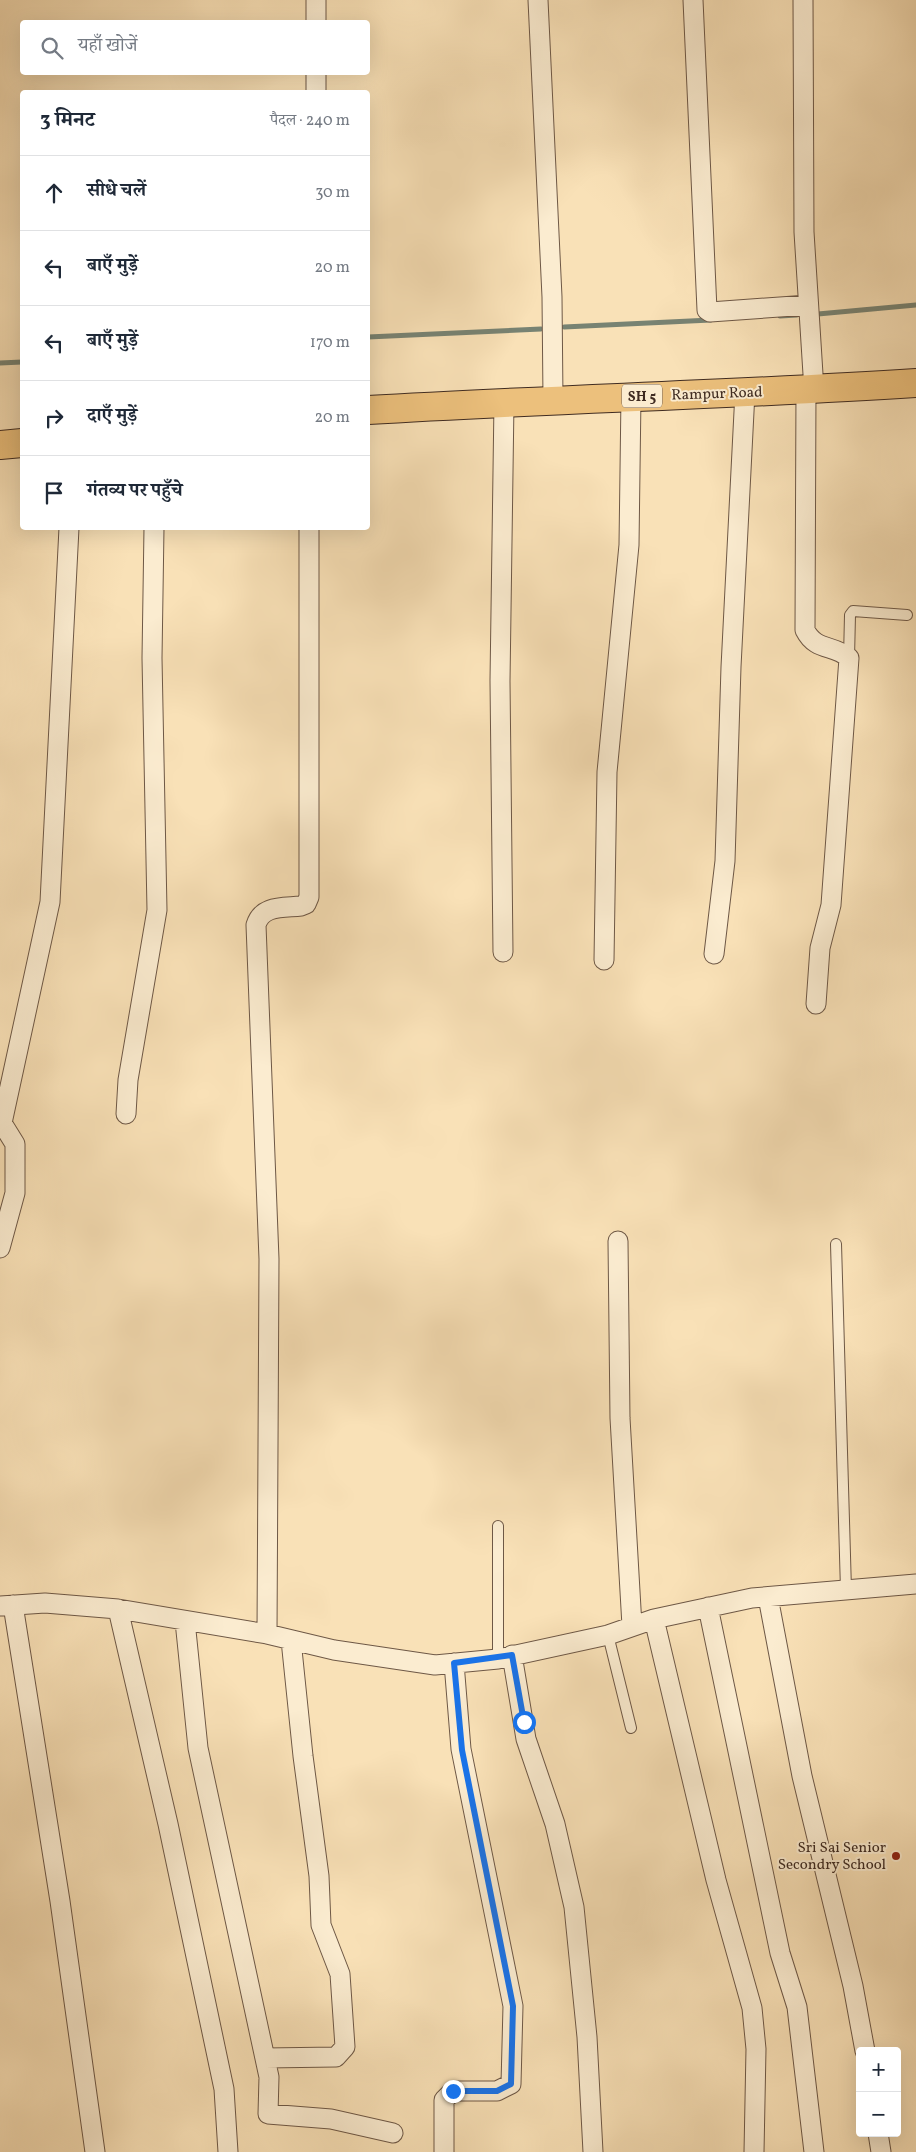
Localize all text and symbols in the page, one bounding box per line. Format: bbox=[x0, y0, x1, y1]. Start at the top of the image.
search box bbox=[20, 20, 370, 75]
text: यहाँ खोजें bbox=[78, 33, 137, 59]
icon: search bbox=[38, 34, 66, 62]
text: 3 मिनट bbox=[40, 106, 95, 135]
text: पैदल · 240 m bbox=[270, 110, 350, 132]
text: सीधे चलें bbox=[87, 178, 146, 204]
icon: ahead bbox=[40, 179, 68, 207]
text: 30 m bbox=[315, 182, 350, 204]
text: बाएँ मुड़ें bbox=[87, 253, 138, 279]
icon: left bbox=[40, 254, 68, 282]
text: 20 m bbox=[315, 257, 350, 279]
text: बाएँ मुड़ें bbox=[87, 328, 138, 354]
icon: left bbox=[40, 329, 68, 357]
text: 170 m bbox=[310, 332, 350, 354]
street label: Rampur Road bbox=[671, 382, 763, 407]
road number: SH 5 bbox=[622, 384, 662, 408]
text: दाएँ मुड़ें bbox=[87, 403, 137, 429]
icon: right bbox=[40, 404, 68, 432]
text: 20 m bbox=[315, 407, 350, 429]
text: गंतव्य पर पहुँचे bbox=[87, 478, 182, 504]
icon: arrive bbox=[40, 479, 68, 507]
route start bbox=[513, 1711, 536, 1734]
place label: Sri Sai Senior Secondry School bbox=[778, 1838, 886, 1876]
marker: Sri Sai Senior Secondry School bbox=[890, 1850, 902, 1862]
map controls bbox=[856, 2047, 901, 2137]
button: + bbox=[856, 2047, 901, 2092]
route end bbox=[442, 2080, 465, 2103]
button: − bbox=[856, 2092, 901, 2137]

